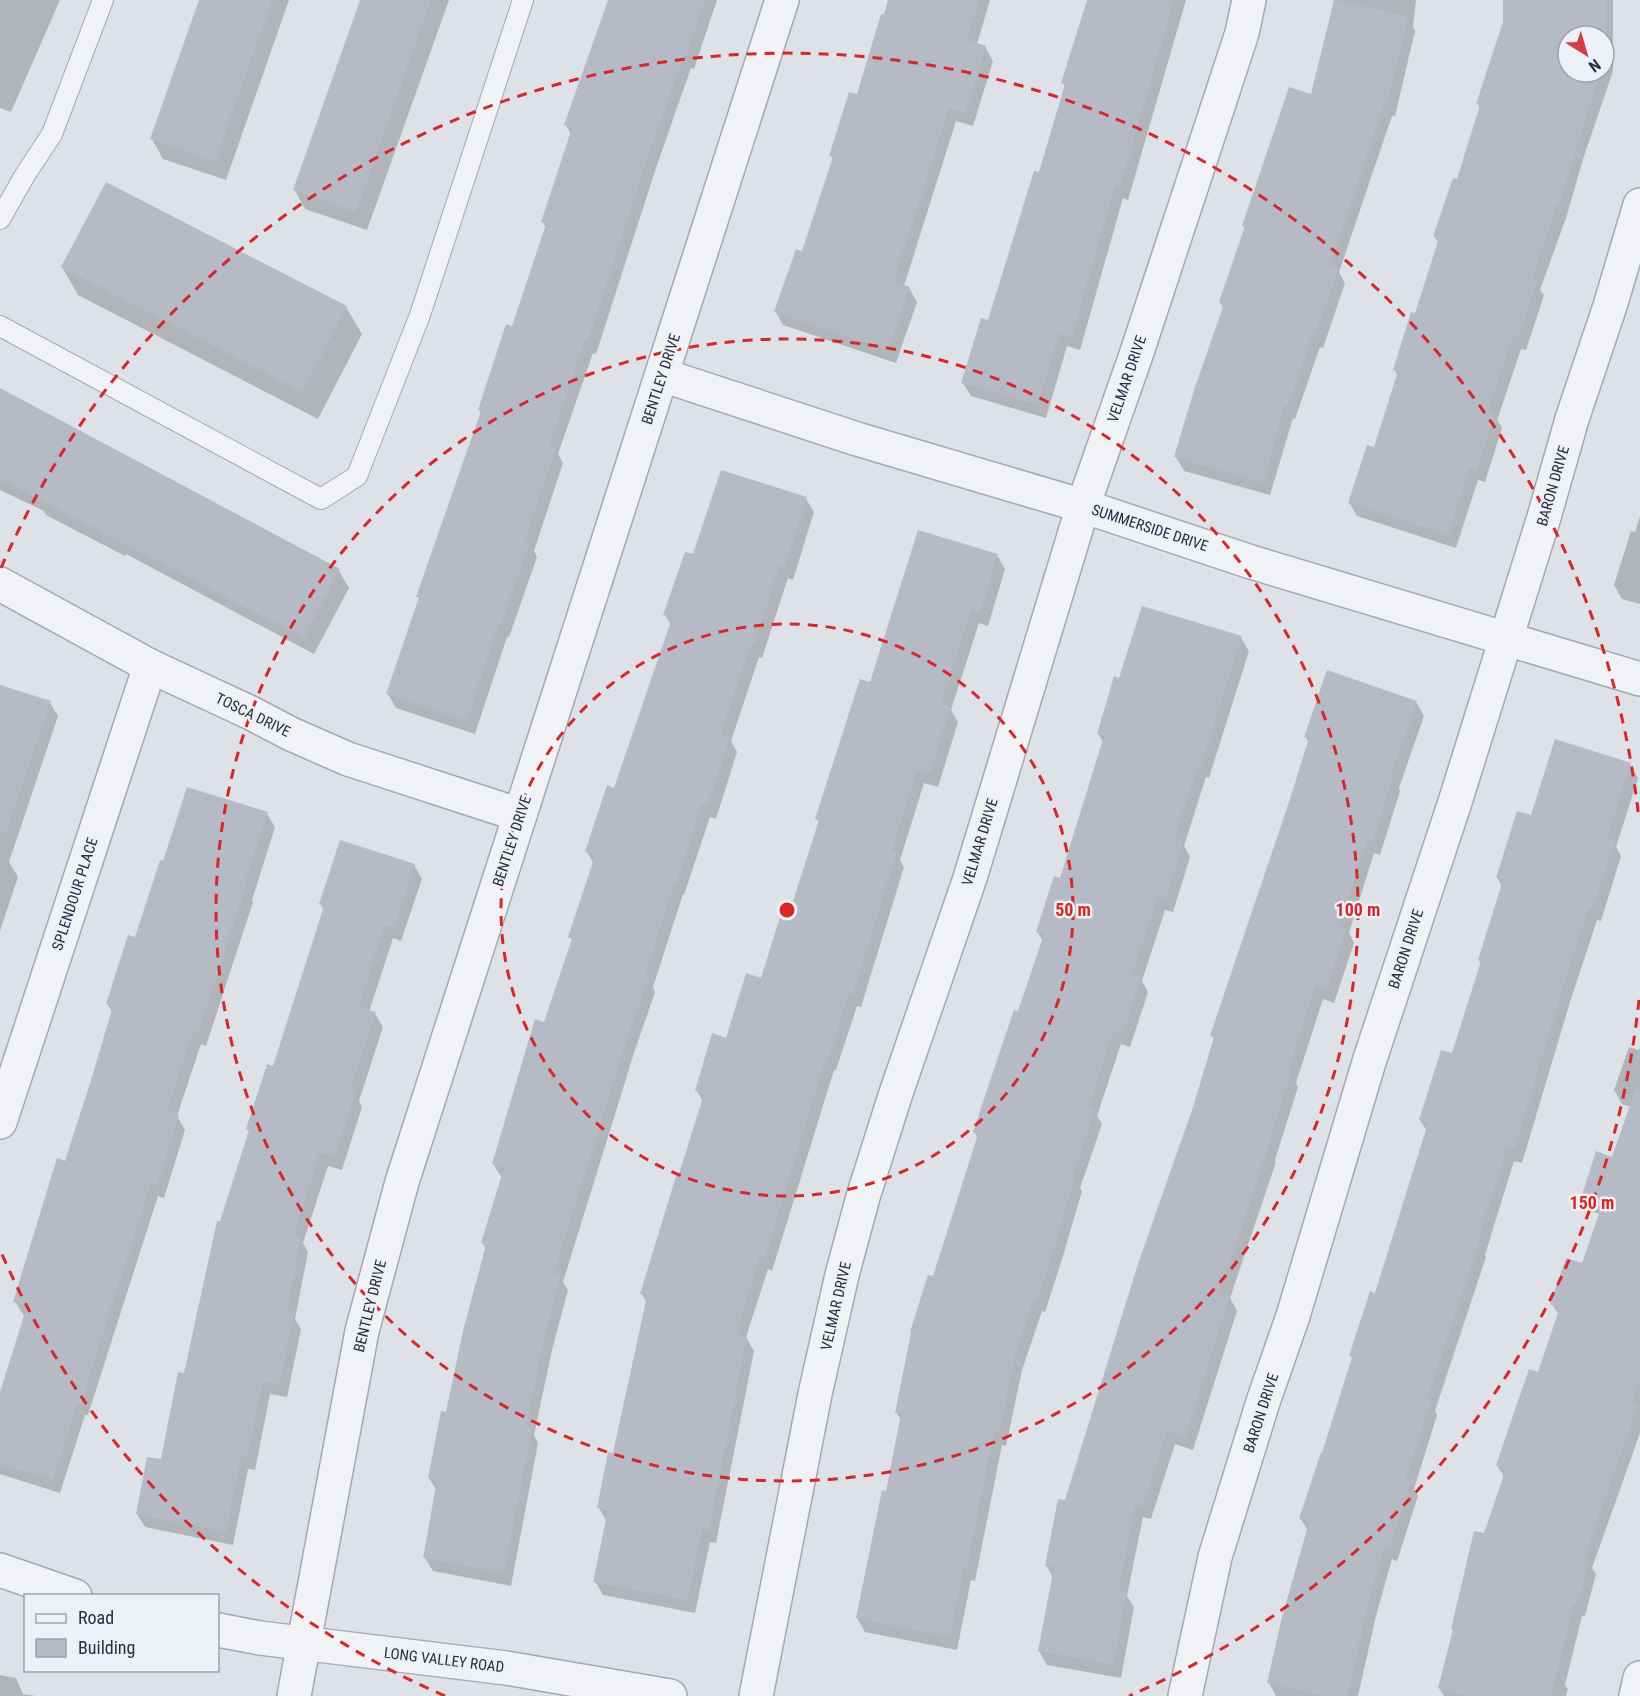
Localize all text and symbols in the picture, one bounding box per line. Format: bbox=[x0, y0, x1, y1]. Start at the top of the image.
north arrow bbox=[1556, 24, 1616, 84]
text: N bbox=[1585, 55, 1604, 76]
street label: BENTLEY DRIVE bbox=[638, 331, 684, 427]
street label: VELMAR DRIVE bbox=[1104, 333, 1150, 425]
street label: BARON DRIVE bbox=[1533, 444, 1573, 528]
street label: SUMMERSIDE DRIVE bbox=[1089, 501, 1211, 555]
street label: TOSCA DRIVE bbox=[213, 689, 293, 741]
street label: BENTLEY DRIVE bbox=[489, 793, 535, 889]
street label: VELMAR DRIVE bbox=[958, 796, 1002, 888]
street label: SPLENDOUR PLACE bbox=[48, 835, 102, 953]
text: 50 m bbox=[1055, 899, 1091, 920]
text: 100 m bbox=[1336, 899, 1380, 920]
centre of rings bbox=[777, 900, 797, 920]
street label: BARON DRIVE bbox=[1385, 907, 1427, 991]
text: 150 m bbox=[1570, 1192, 1614, 1213]
street label: BENTLEY DRIVE bbox=[350, 1258, 390, 1354]
street label: VELMAR DRIVE bbox=[817, 1260, 855, 1352]
street label: BARON DRIVE bbox=[1240, 1371, 1282, 1455]
legend bbox=[24, 1594, 219, 1672]
text: Road bbox=[78, 1607, 114, 1628]
text: Building bbox=[78, 1637, 135, 1658]
street label: LONG VALLEY ROAD bbox=[383, 1644, 505, 1676]

